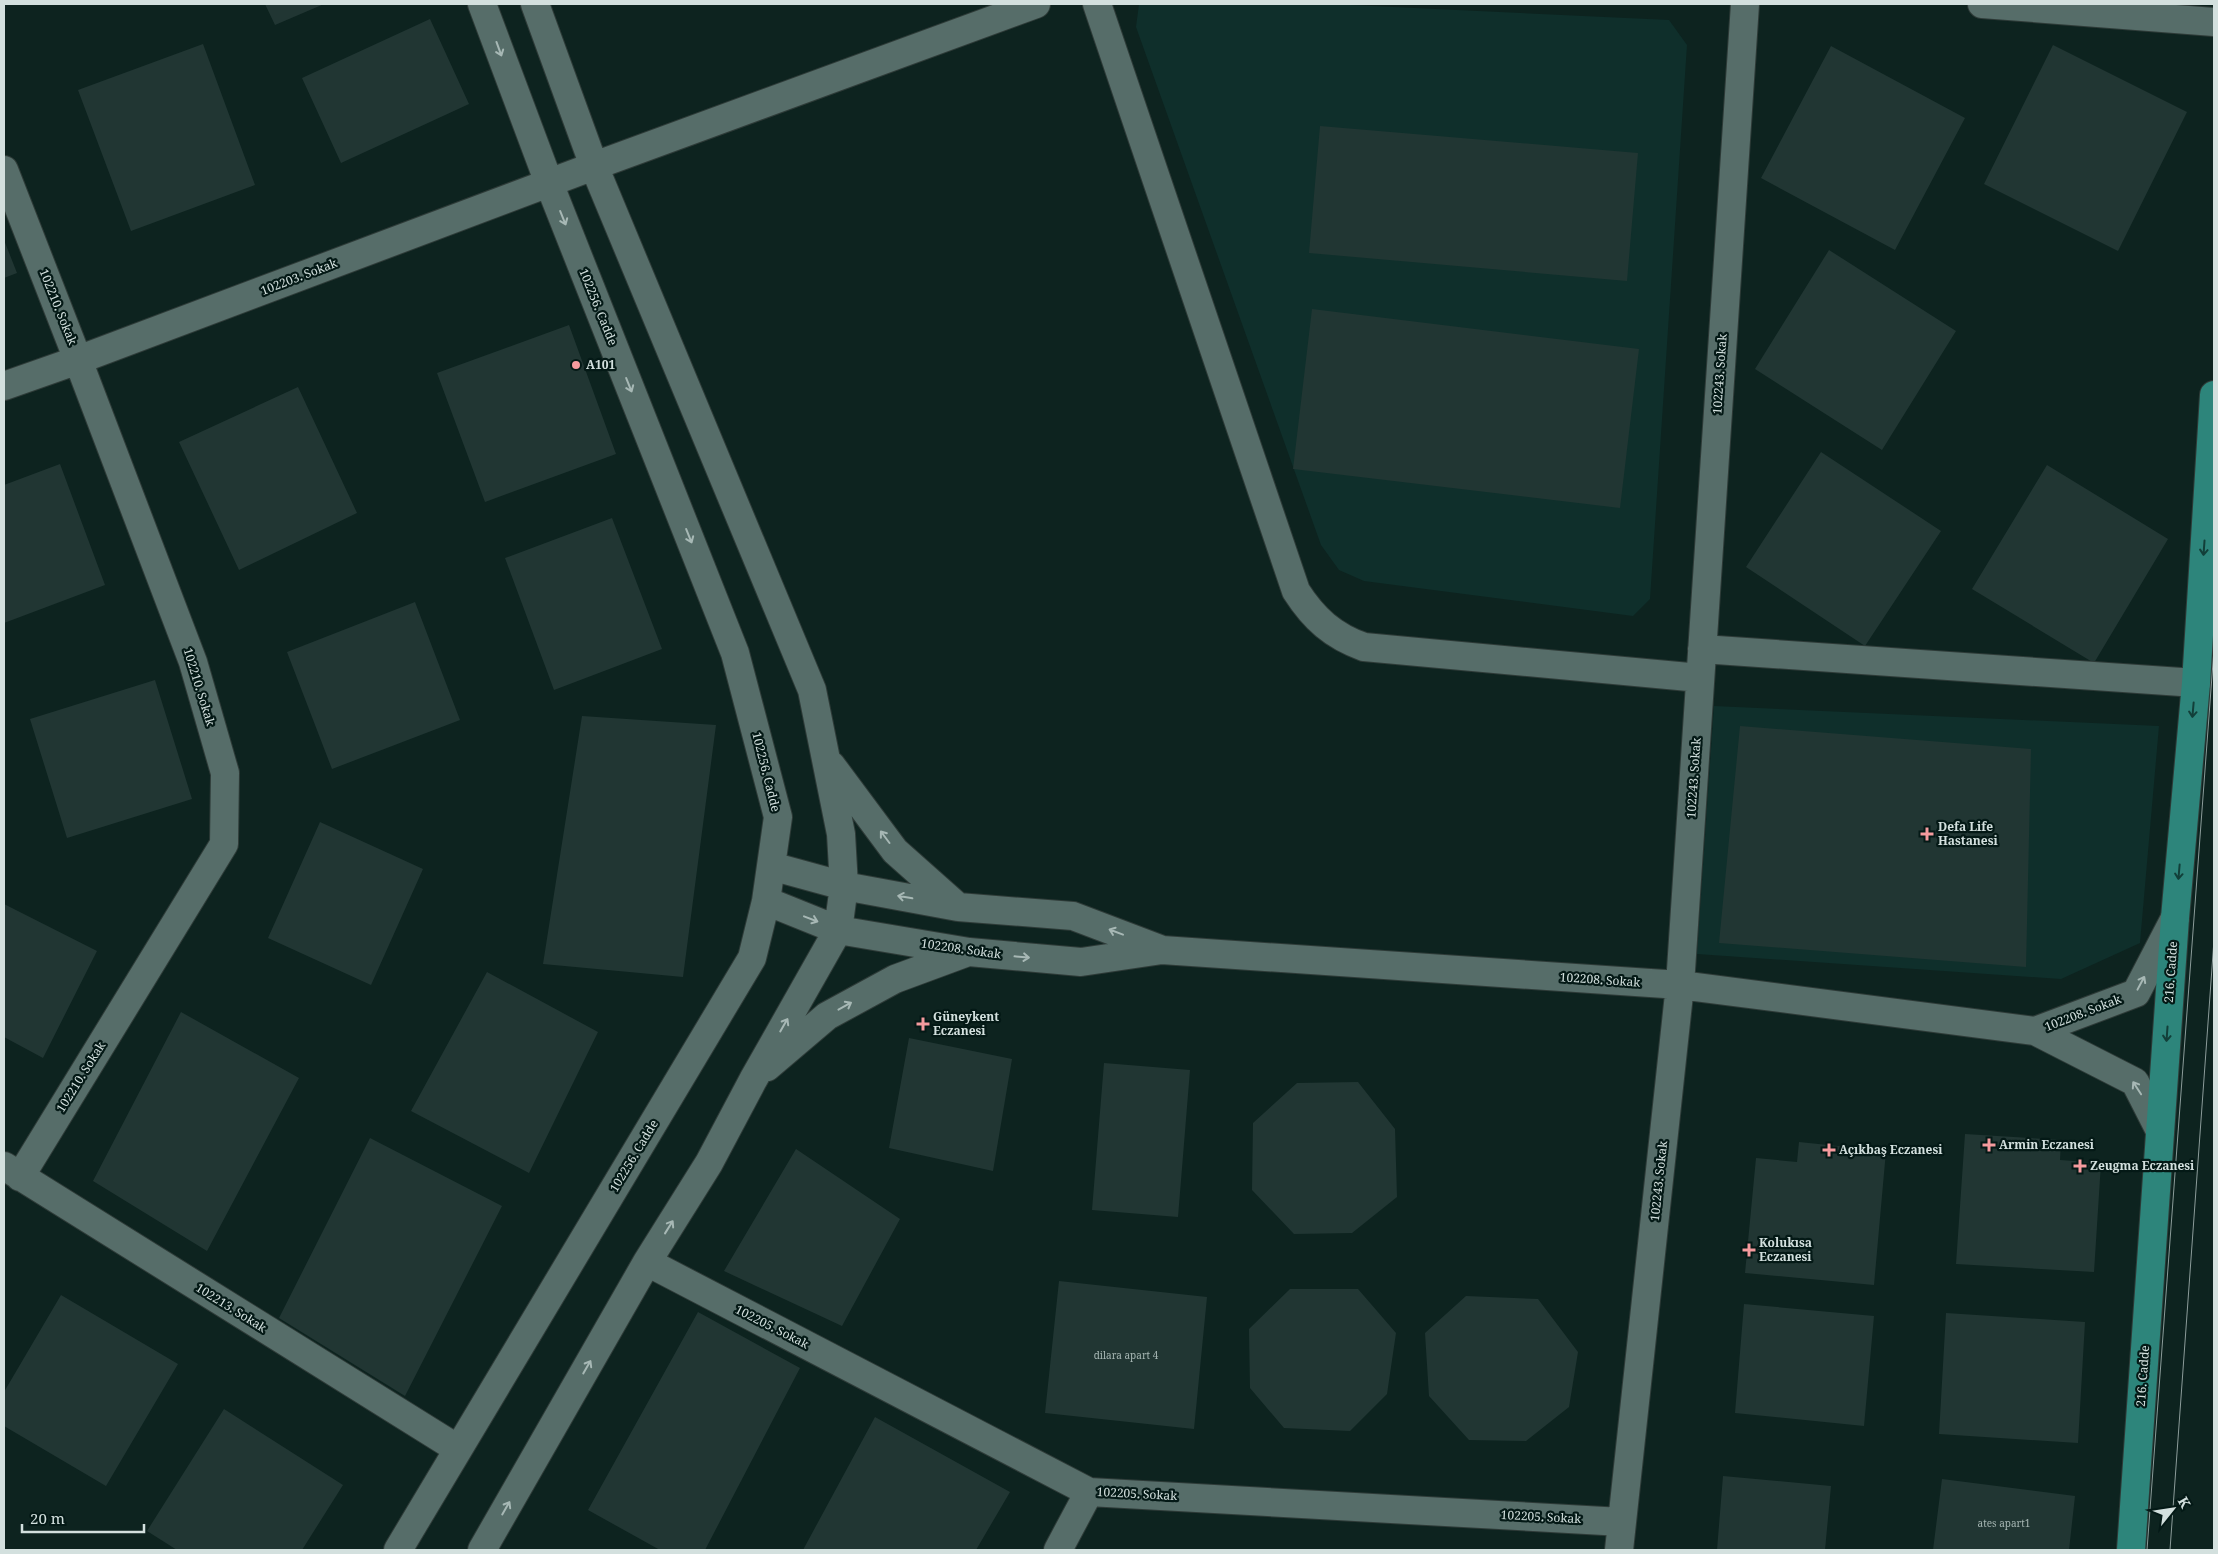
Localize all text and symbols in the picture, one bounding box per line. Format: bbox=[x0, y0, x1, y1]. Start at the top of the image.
one-way arrow bbox=[495, 41, 504, 57]
one-way arrow bbox=[559, 210, 568, 225]
street label: 102203. Sokak bbox=[258, 254, 340, 299]
street label: 102210. Sokak bbox=[35, 266, 82, 348]
street label: 102256. Cadde bbox=[575, 266, 622, 348]
street label: 102243. Sokak bbox=[1708, 332, 1731, 415]
place label: A101 bbox=[586, 356, 616, 373]
marker: A101 bbox=[570, 359, 582, 371]
one-way arrow bbox=[625, 377, 634, 392]
one-way arrow bbox=[685, 528, 694, 543]
one-way arrow bbox=[2200, 540, 2209, 556]
street label: 102210. Sokak bbox=[180, 646, 220, 729]
one-way arrow bbox=[2189, 702, 2198, 718]
street label: 102256. Cadde bbox=[748, 730, 785, 814]
street label: 102243. Sokak bbox=[1682, 736, 1705, 819]
place label: Defa Life Hastanesi bbox=[1938, 818, 1999, 849]
marker: Defa Life Hastanesi bbox=[1920, 827, 1934, 841]
one-way arrow bbox=[880, 830, 890, 844]
one-way arrow bbox=[2174, 864, 2184, 880]
one-way arrow bbox=[898, 891, 914, 901]
one-way arrow bbox=[803, 915, 818, 924]
one-way arrow bbox=[1109, 927, 1124, 937]
street label: 102208. Sokak bbox=[920, 934, 1003, 963]
street label: 216. Cadde bbox=[2160, 941, 2181, 1003]
one-way arrow bbox=[1014, 952, 1030, 961]
street label: 102208. Sokak bbox=[1559, 968, 1642, 991]
one-way arrow bbox=[2137, 976, 2146, 991]
street label: 102208. Sokak bbox=[2042, 990, 2124, 1035]
one-way arrow bbox=[838, 1001, 853, 1011]
place label: Güneykent Eczanesi bbox=[933, 1008, 999, 1039]
one-way arrow bbox=[779, 1017, 789, 1032]
marker: Güneykent Eczanesi bbox=[917, 1018, 929, 1030]
one-way arrow bbox=[2162, 1026, 2172, 1042]
street label: 102210. Sokak bbox=[52, 1037, 110, 1115]
one-way arrow bbox=[2132, 1081, 2143, 1095]
street label: 102256. Cadde bbox=[605, 1116, 662, 1195]
place label: Armin Eczanesi bbox=[1999, 1136, 2095, 1153]
street label: 102243. Sokak bbox=[1646, 1139, 1671, 1222]
marker: Armin Eczanesi bbox=[1983, 1139, 1995, 1151]
place label: Açıkbaş Eczanesi bbox=[1839, 1141, 1943, 1158]
marker: Açıkbaş Eczanesi bbox=[1823, 1144, 1835, 1156]
place label: Zeugma Eczanesi bbox=[2090, 1157, 2195, 1174]
marker: Zeugma Eczanesi bbox=[2074, 1160, 2086, 1172]
one-way arrow bbox=[664, 1220, 674, 1234]
place label: Kolukısa Eczanesi bbox=[1759, 1234, 1812, 1265]
marker: Kolukısa Eczanesi bbox=[1743, 1244, 1755, 1256]
street label: 102213. Sokak bbox=[193, 1279, 271, 1337]
street label: 102205. Sokak bbox=[732, 1301, 813, 1353]
street label: 216. Cadde bbox=[2132, 1345, 2153, 1407]
house number: dilara apart 4 bbox=[1094, 1348, 1159, 1362]
one-way arrow bbox=[582, 1360, 592, 1374]
street label: 102205. Sokak bbox=[1096, 1483, 1179, 1504]
north arrow bbox=[2148, 1484, 2198, 1534]
text: K bbox=[2174, 1493, 2196, 1512]
one-way arrow bbox=[502, 1501, 511, 1516]
scale bar bbox=[22, 1502, 145, 1534]
street label: 102205. Sokak bbox=[1500, 1506, 1583, 1527]
text: 20 m bbox=[30, 1508, 65, 1528]
house number: ates apart1 bbox=[1978, 1516, 2030, 1530]

